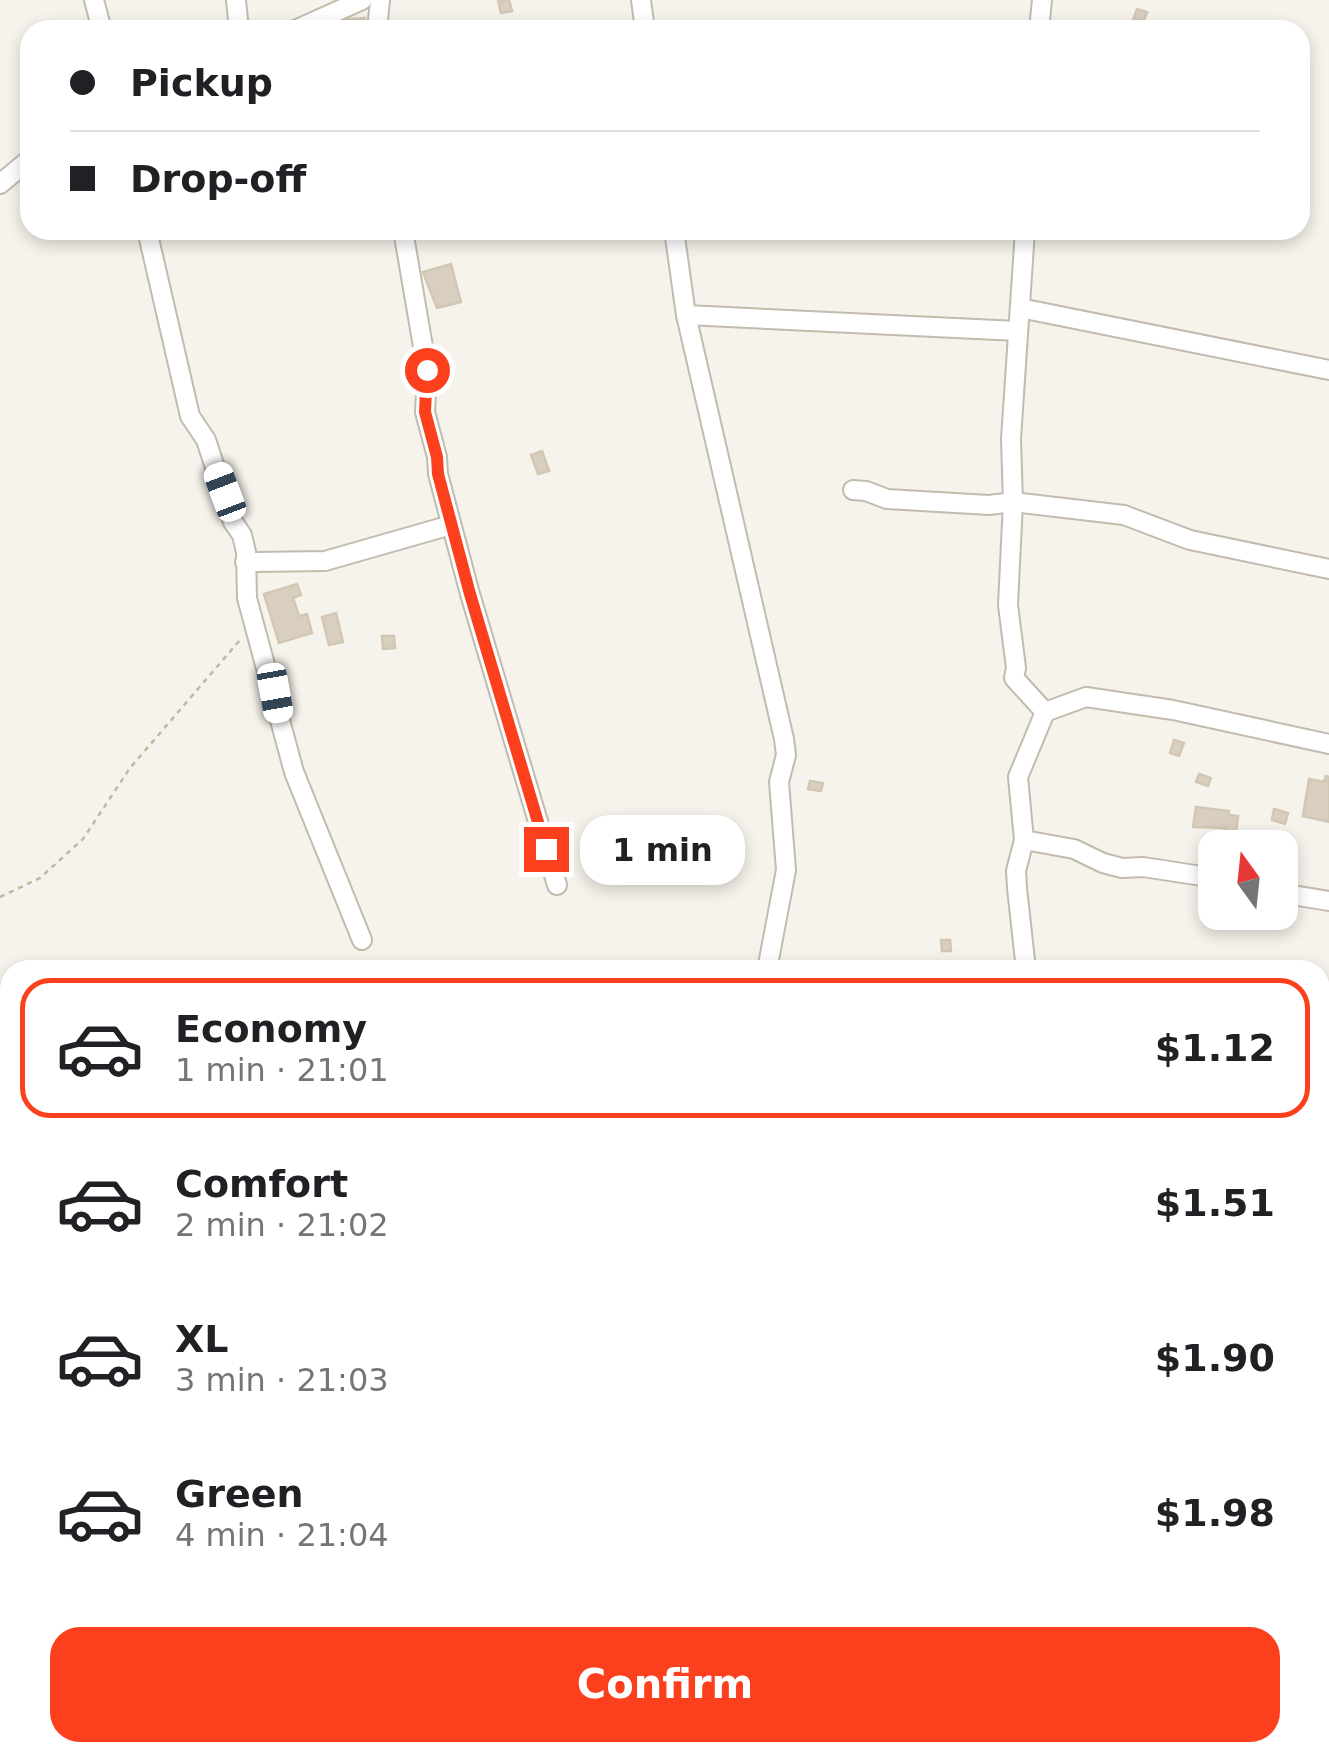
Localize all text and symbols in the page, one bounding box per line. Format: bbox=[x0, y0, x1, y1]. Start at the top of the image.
text: Pickup bbox=[130, 61, 273, 105]
text: Drop-off bbox=[130, 157, 306, 201]
route start bbox=[405, 348, 450, 393]
car bbox=[200, 459, 250, 525]
car bbox=[255, 661, 295, 725]
callout: 1 min bbox=[581, 814, 746, 884]
route end bbox=[524, 827, 569, 872]
north arrow bbox=[1198, 830, 1298, 930]
map controls bbox=[1198, 830, 1298, 930]
text: 1 min bbox=[612, 831, 713, 869]
icon: car bbox=[55, 1003, 145, 1093]
text: Economy bbox=[175, 1007, 367, 1051]
text: $1.12 bbox=[1155, 1026, 1275, 1070]
text: 1 min · 21:01 bbox=[175, 1051, 389, 1089]
icon: car bbox=[55, 1158, 145, 1248]
text: Comfort bbox=[175, 1162, 348, 1206]
text: $1.51 bbox=[1155, 1181, 1275, 1225]
text: 2 min · 21:02 bbox=[175, 1206, 389, 1244]
icon: car bbox=[55, 1313, 145, 1403]
text: XL bbox=[175, 1317, 229, 1361]
text: $1.90 bbox=[1155, 1336, 1275, 1380]
text: 3 min · 21:03 bbox=[175, 1361, 389, 1399]
icon: car bbox=[55, 1468, 145, 1558]
text: Green bbox=[175, 1472, 304, 1516]
text: $1.98 bbox=[1155, 1491, 1275, 1535]
text: 4 min · 21:04 bbox=[175, 1516, 389, 1554]
button: Confirm bbox=[50, 1627, 1280, 1742]

